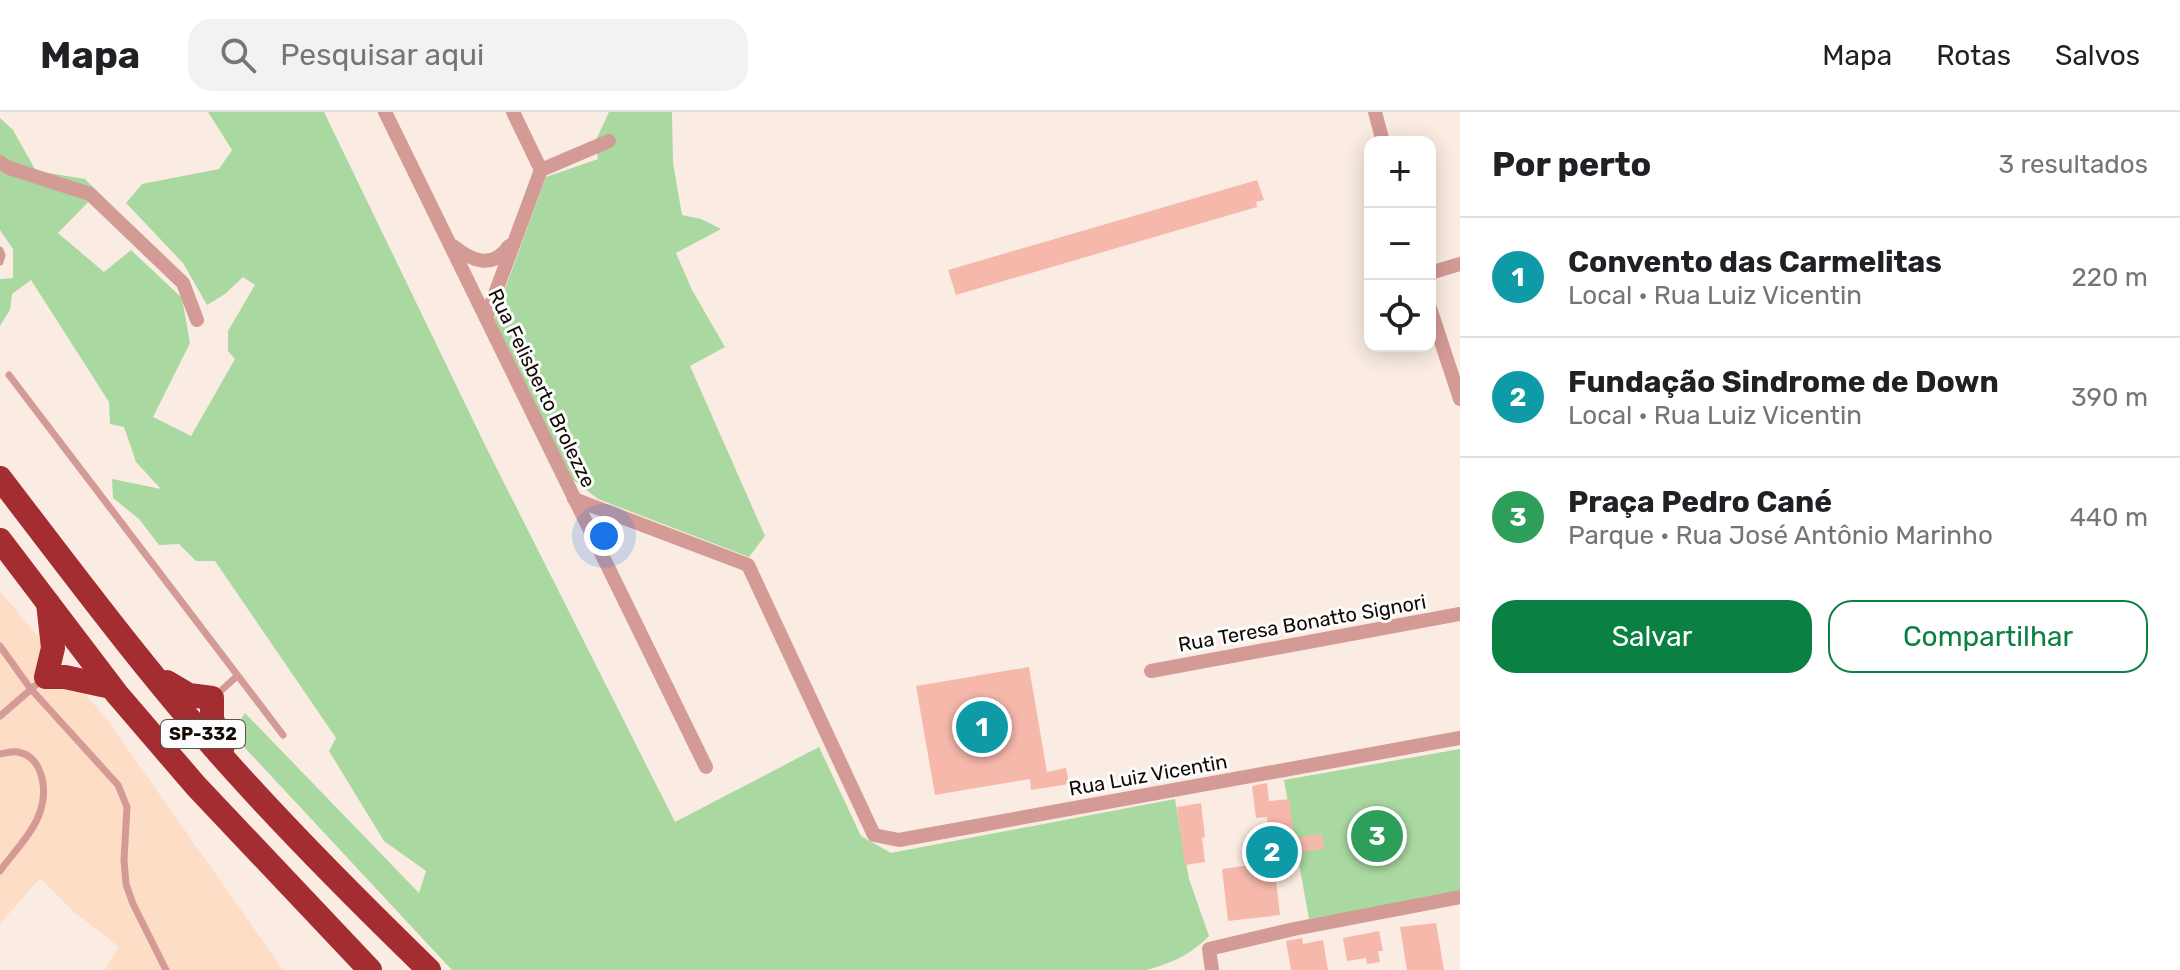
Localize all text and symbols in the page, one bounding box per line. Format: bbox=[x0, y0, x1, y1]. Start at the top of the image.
search box bbox=[188, 19, 748, 91]
text: Mapa bbox=[40, 32, 140, 78]
icon: search bbox=[216, 33, 260, 77]
text: Pesquisar aqui bbox=[280, 37, 484, 73]
text: Mapa bbox=[1822, 39, 1892, 72]
text: Rotas bbox=[1936, 39, 2011, 72]
text: Salvos bbox=[2055, 39, 2140, 72]
map controls bbox=[1364, 136, 1436, 352]
button: + bbox=[1364, 136, 1436, 208]
text: Por perto bbox=[1492, 144, 1651, 185]
text: 3 resultados bbox=[1998, 149, 2148, 180]
button: − bbox=[1364, 208, 1436, 280]
text: Convento das Carmelitas bbox=[1568, 244, 1942, 280]
text: 1 bbox=[1512, 262, 1524, 293]
text: 220 m bbox=[2071, 262, 2148, 293]
button: locate bbox=[1364, 280, 1436, 352]
text: Local · Rua Luiz Vicentin bbox=[1568, 280, 1862, 311]
street label: Rua Felisberto Brolezze bbox=[483, 285, 601, 491]
text: Fundação Sindrome de Down bbox=[1568, 364, 1999, 400]
text: 2 bbox=[1510, 382, 1526, 413]
text: 390 m bbox=[2071, 382, 2148, 413]
text: Local · Rua Luiz Vicentin bbox=[1568, 400, 1862, 431]
text: Praça Pedro Cané bbox=[1568, 484, 1832, 520]
text: 3 bbox=[1509, 502, 1527, 533]
text: 440 m bbox=[2070, 502, 2148, 533]
your location bbox=[584, 516, 624, 556]
text: Parque · Rua José Antônio Marinho bbox=[1568, 520, 1993, 551]
street label: Rua Teresa Bonatto Signori bbox=[1176, 589, 1428, 657]
button: Salvar bbox=[1492, 600, 1812, 673]
button: Compartilhar bbox=[1828, 600, 2148, 673]
pin: 1 bbox=[956, 697, 1008, 757]
road number: SP-332 bbox=[161, 720, 245, 748]
street label: Rua Luiz Vicentin bbox=[1067, 749, 1229, 801]
pin: 3 bbox=[1351, 806, 1403, 866]
pin: 2 bbox=[1246, 822, 1298, 882]

